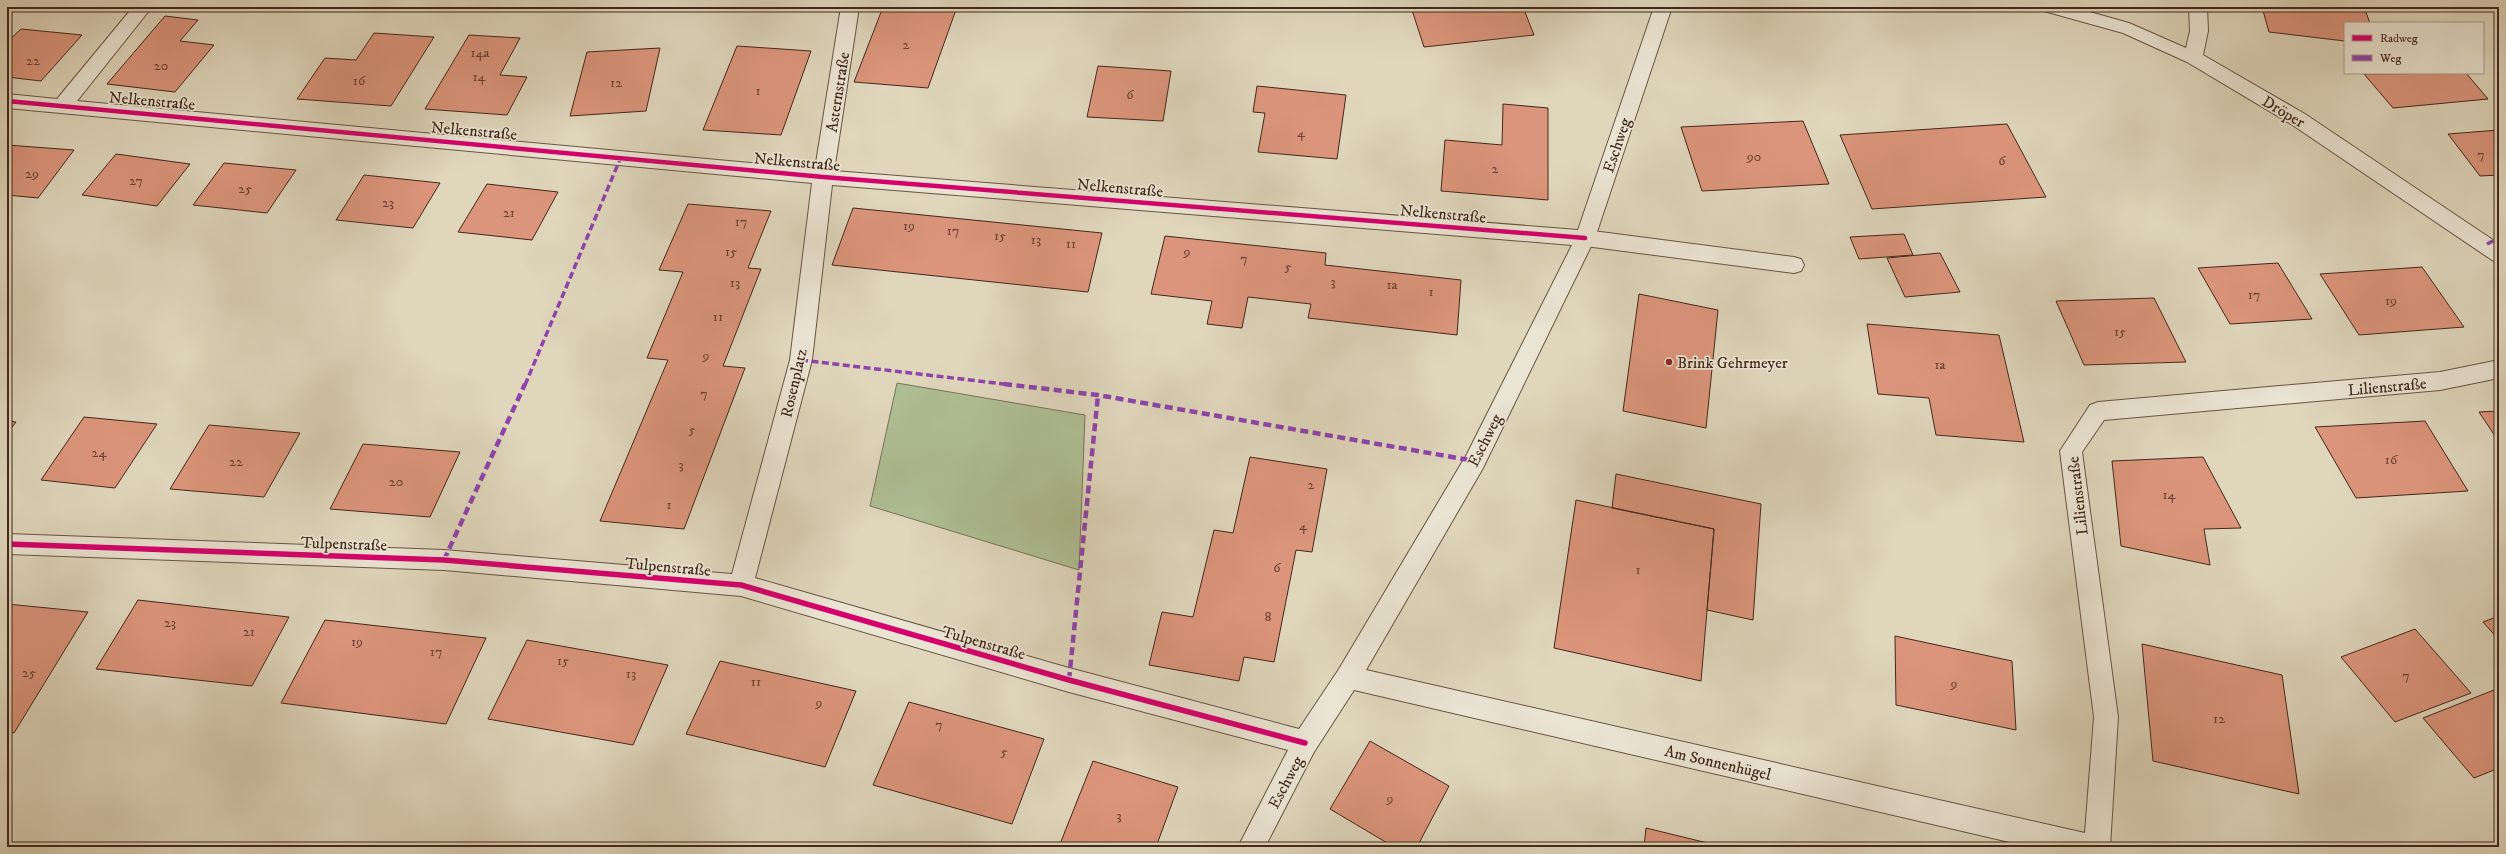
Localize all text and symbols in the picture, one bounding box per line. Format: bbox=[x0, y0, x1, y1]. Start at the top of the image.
legend bbox=[2344, 22, 2484, 74]
text: Radweg bbox=[2380, 31, 2418, 46]
house number: 2 bbox=[903, 36, 910, 54]
house number: 14a bbox=[470, 44, 490, 62]
street label: Asternstraße bbox=[822, 50, 854, 134]
text: Weg bbox=[2379, 51, 2401, 66]
house number: 22 bbox=[26, 52, 40, 70]
house number: 20 bbox=[154, 57, 168, 75]
house number: 14 bbox=[472, 68, 487, 86]
house number: 16 bbox=[353, 72, 366, 90]
house number: 12 bbox=[610, 74, 622, 92]
house number: 1 bbox=[755, 82, 761, 100]
house number: 6 bbox=[1126, 86, 1134, 104]
street label: Nelkenstraße bbox=[108, 87, 196, 115]
street label: Dröper bbox=[2259, 91, 2309, 132]
street label: Eschweg bbox=[1598, 115, 1636, 175]
street label: Nelkenstraße bbox=[430, 117, 518, 145]
house number: 4 bbox=[1297, 124, 1306, 142]
house number: 7 bbox=[2477, 146, 2485, 164]
street label: Nelkenstraße bbox=[753, 148, 841, 176]
house number: 90 bbox=[1746, 148, 1761, 166]
house number: 6 bbox=[1998, 152, 2006, 170]
house number: 2 bbox=[1492, 160, 1499, 178]
house number: 29 bbox=[25, 165, 39, 183]
house number: 27 bbox=[129, 172, 143, 190]
street label: Nelkenstraße bbox=[1076, 174, 1164, 202]
house number: 25 bbox=[238, 180, 252, 198]
house number: 23 bbox=[382, 194, 394, 212]
street label: Nelkenstraße bbox=[1399, 200, 1487, 228]
house number: 21 bbox=[503, 204, 515, 222]
house number: 17 bbox=[735, 213, 747, 231]
house number: 19 bbox=[903, 217, 915, 235]
house number: 17 bbox=[947, 222, 959, 240]
house number: 15 bbox=[994, 227, 1006, 245]
house number: 13 bbox=[1031, 231, 1041, 249]
house number: 11 bbox=[1066, 235, 1076, 253]
house number: 15 bbox=[725, 243, 737, 261]
house number: 9 bbox=[1183, 243, 1191, 261]
house number: 7 bbox=[1240, 250, 1248, 268]
house number: 5 bbox=[1285, 258, 1292, 276]
house number: 3 bbox=[1330, 273, 1336, 291]
house number: 13 bbox=[730, 274, 740, 292]
house number: 1a bbox=[1386, 276, 1398, 294]
house number: 1 bbox=[1428, 283, 1434, 301]
house number: 17 bbox=[2248, 286, 2260, 304]
house number: 19 bbox=[2385, 292, 2397, 310]
house number: 11 bbox=[713, 308, 723, 326]
house number: 15 bbox=[2114, 323, 2126, 341]
house number: 9 bbox=[702, 347, 710, 365]
street label: Rosenplatz bbox=[776, 347, 812, 420]
place label: Brink Gehrmeyer bbox=[1677, 353, 1788, 373]
house number: 1a bbox=[1934, 356, 1946, 374]
marker: Brink Gehrmeyer bbox=[1664, 357, 1674, 367]
street label: Lilienstraße bbox=[2347, 374, 2428, 400]
house number: 7 bbox=[700, 385, 708, 403]
street label: Eschweg bbox=[1463, 411, 1507, 470]
house number: 5 bbox=[689, 421, 696, 439]
house number: 24 bbox=[92, 444, 107, 462]
house number: 16 bbox=[2385, 451, 2398, 469]
house number: 22 bbox=[229, 453, 243, 471]
street label: Lilienstraße bbox=[2063, 455, 2093, 536]
house number: 3 bbox=[678, 456, 684, 474]
house number: 20 bbox=[389, 473, 403, 491]
house number: 2 bbox=[1308, 476, 1315, 494]
house number: 14 bbox=[2162, 486, 2177, 504]
house number: 1 bbox=[666, 496, 672, 514]
house number: 4 bbox=[1299, 517, 1308, 535]
street label: Tulpenstraße bbox=[301, 533, 388, 556]
street label: Tulpenstraße bbox=[624, 553, 712, 581]
house number: 6 bbox=[1273, 559, 1281, 577]
house number: 1 bbox=[1635, 561, 1641, 579]
house number: 8 bbox=[1264, 608, 1272, 626]
house number: 23 bbox=[164, 614, 176, 632]
street label: Tulpenstraße bbox=[940, 621, 1028, 665]
house number: 21 bbox=[243, 623, 255, 641]
house number: 19 bbox=[351, 633, 363, 651]
house number: 17 bbox=[430, 643, 442, 661]
house number: 15 bbox=[557, 652, 569, 670]
house number: 25 bbox=[22, 664, 36, 682]
house number: 13 bbox=[626, 665, 636, 683]
house number: 7 bbox=[2402, 667, 2410, 685]
house number: 11 bbox=[751, 673, 761, 691]
house number: 9 bbox=[1950, 675, 1958, 693]
house number: 9 bbox=[815, 694, 823, 712]
house number: 12 bbox=[2213, 710, 2225, 728]
house number: 7 bbox=[935, 716, 943, 734]
street label: Am Sonnenhügel bbox=[1663, 741, 1773, 785]
house number: 5 bbox=[1001, 743, 1008, 761]
street label: Eschweg bbox=[1264, 753, 1308, 812]
house number: 9 bbox=[1386, 790, 1394, 808]
house number: 3 bbox=[1116, 807, 1122, 825]

